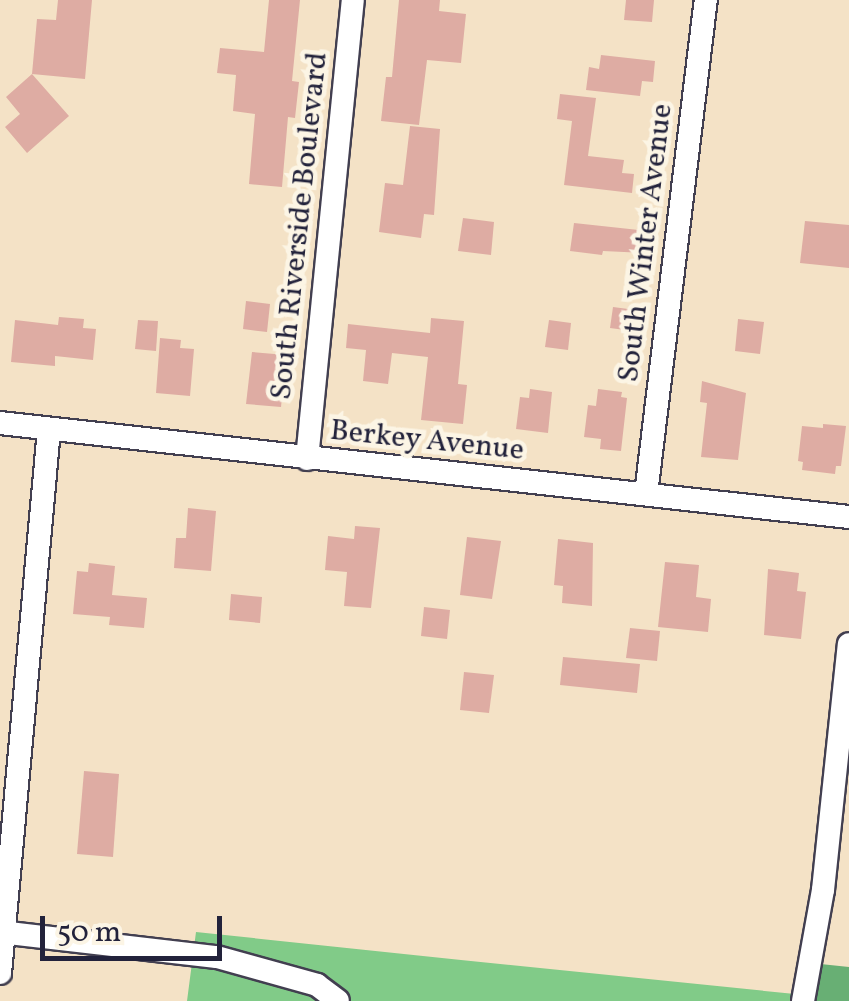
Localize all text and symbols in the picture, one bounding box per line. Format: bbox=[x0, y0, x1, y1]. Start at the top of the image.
street label: South Riverside Boulevard bbox=[264, 50, 336, 402]
street label: South Winter Avenue bbox=[611, 101, 681, 385]
street label: Berkey Avenue bbox=[328, 413, 526, 469]
scale bar bbox=[45, 896, 228, 958]
text: 50 m bbox=[57, 912, 121, 954]

